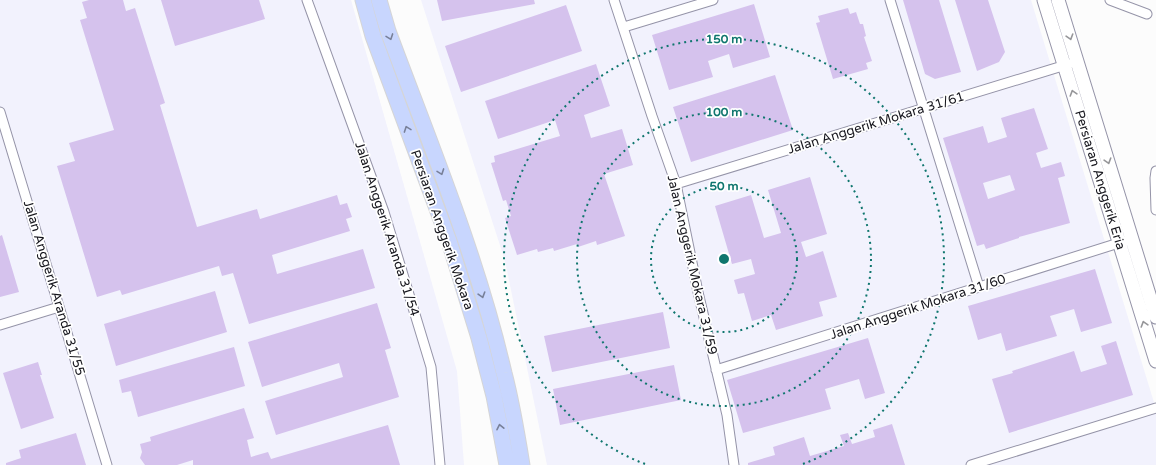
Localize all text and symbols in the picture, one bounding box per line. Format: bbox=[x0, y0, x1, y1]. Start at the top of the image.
text: 150 m bbox=[706, 32, 742, 46]
one-way arrow bbox=[386, 34, 394, 41]
one-way arrow bbox=[1065, 34, 1073, 41]
street label: Jalan Anggerik Mokara 31/61 bbox=[786, 88, 966, 158]
one-way arrow bbox=[1069, 89, 1078, 96]
text: 100 m bbox=[706, 105, 742, 119]
street label: Persiaran Anggerik Eria bbox=[1071, 108, 1129, 252]
one-way arrow bbox=[404, 126, 412, 133]
street label: Jalan Anggerik Aranda 31/54 bbox=[351, 140, 423, 318]
street label: Persiaran Anggerik Mokara bbox=[407, 148, 477, 312]
one-way arrow bbox=[1103, 158, 1112, 165]
one-way arrow bbox=[436, 169, 444, 176]
street label: Jalan Anggerik Mokara 31/59 bbox=[664, 174, 720, 356]
text: 50 m bbox=[709, 179, 739, 193]
street label: Jalan Anggerik Aranda 31/55 bbox=[20, 198, 88, 378]
centre of rings bbox=[717, 252, 731, 266]
street label: Jalan Anggerik Mokara 31/60 bbox=[828, 271, 1008, 343]
one-way arrow bbox=[477, 292, 486, 299]
one-way arrow bbox=[1141, 320, 1149, 327]
one-way arrow bbox=[497, 423, 505, 430]

